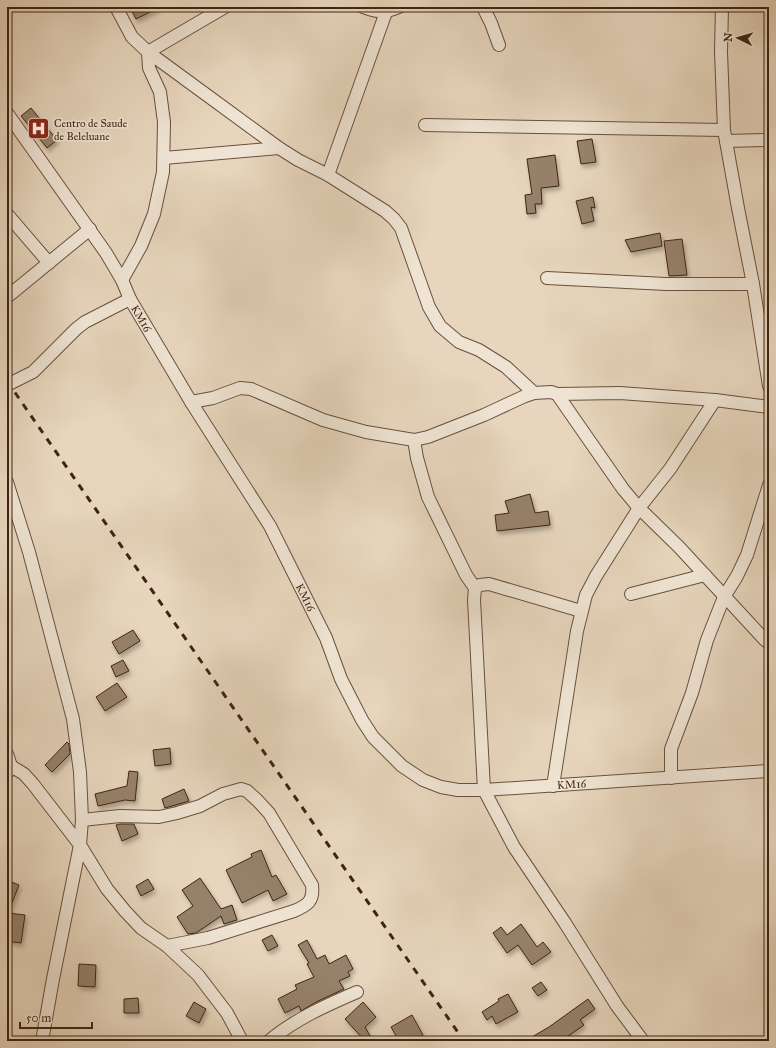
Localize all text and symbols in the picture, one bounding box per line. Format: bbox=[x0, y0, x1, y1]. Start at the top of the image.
north arrow bbox=[718, 18, 758, 58]
text: N bbox=[722, 31, 735, 42]
hospital icon: Centro de Saude de Beleluane bbox=[26, 116, 52, 142]
place label: Centro de Saude de Beleluane bbox=[54, 117, 128, 143]
street label: KM16 bbox=[128, 303, 155, 335]
street label: KM16 bbox=[293, 581, 318, 614]
street label: KM16 bbox=[557, 777, 587, 792]
scale bar bbox=[20, 1004, 92, 1030]
text: 50 m bbox=[26, 1011, 51, 1025]

